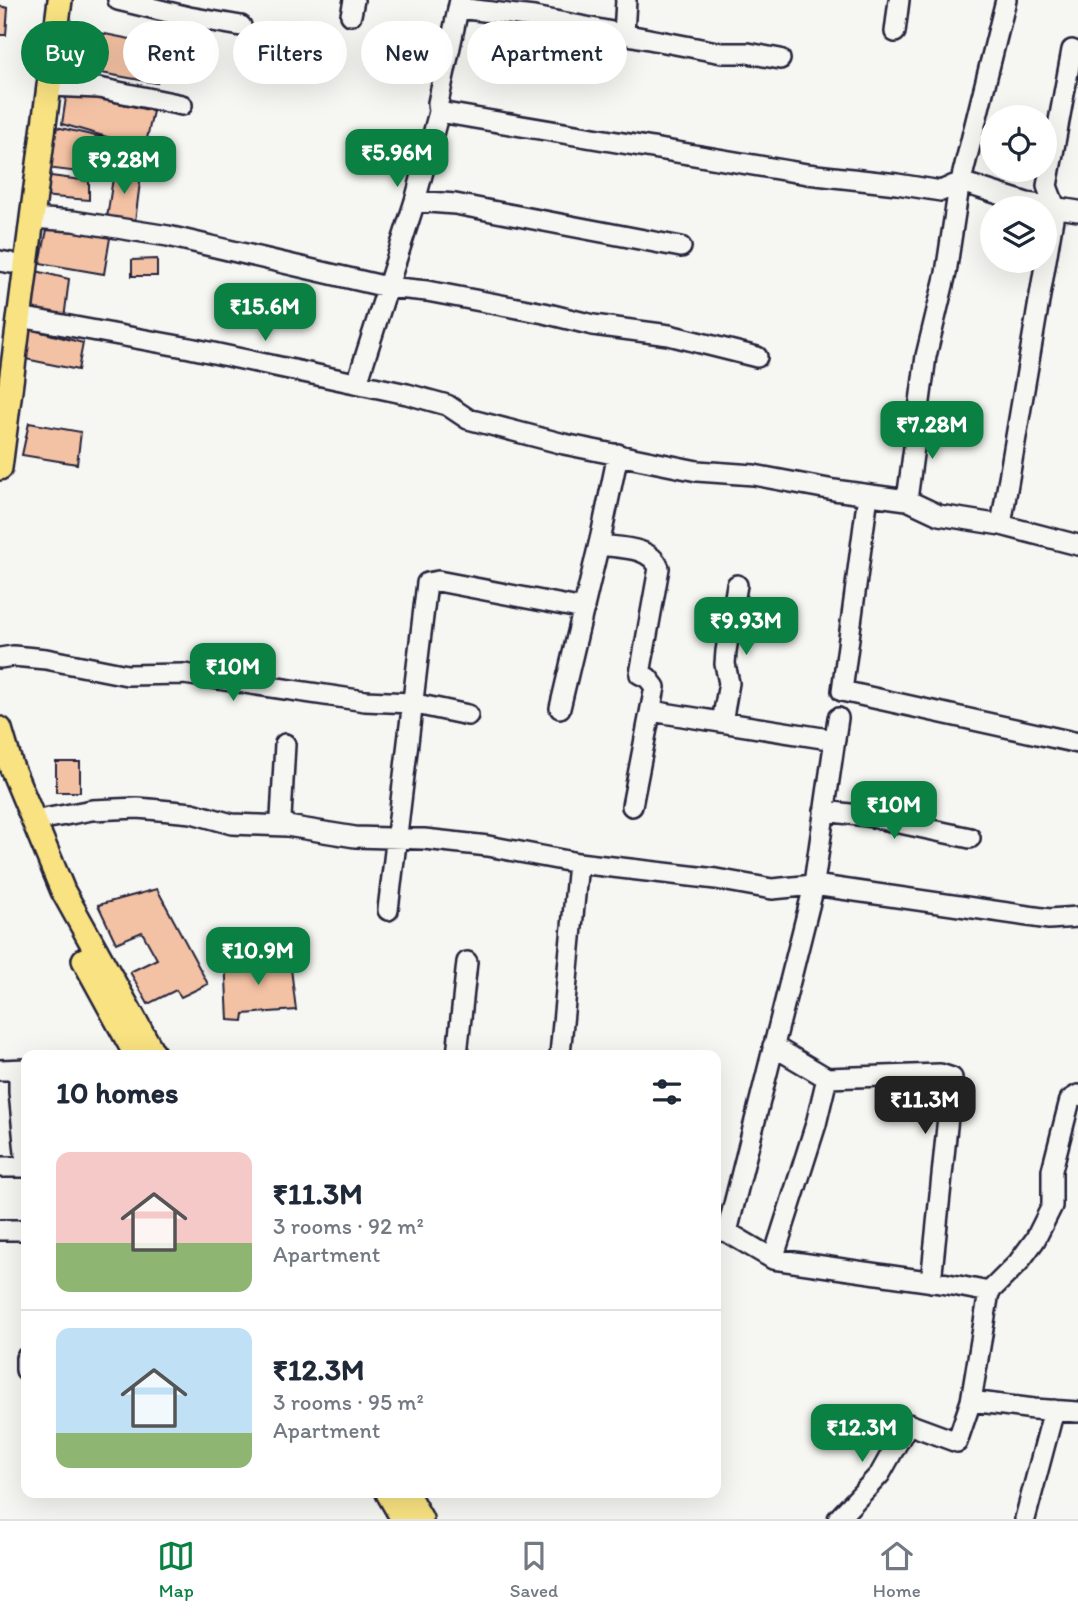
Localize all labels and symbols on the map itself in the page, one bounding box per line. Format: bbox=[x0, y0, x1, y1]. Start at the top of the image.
pin: ₹5.96M bbox=[340, 130, 454, 189]
pin: ₹9.28M bbox=[67, 136, 181, 196]
pin: ₹15.6M bbox=[208, 284, 322, 343]
pin: ₹7.28M bbox=[875, 402, 989, 461]
pin: ₹9.93M bbox=[689, 598, 803, 657]
pin: ₹10M bbox=[192, 644, 274, 703]
pin: ₹10M bbox=[853, 782, 935, 841]
pin: ₹10.9M bbox=[201, 928, 315, 987]
pin: ₹11.3M bbox=[868, 1076, 982, 1136]
pin: ₹12.3M bbox=[805, 1404, 919, 1464]

